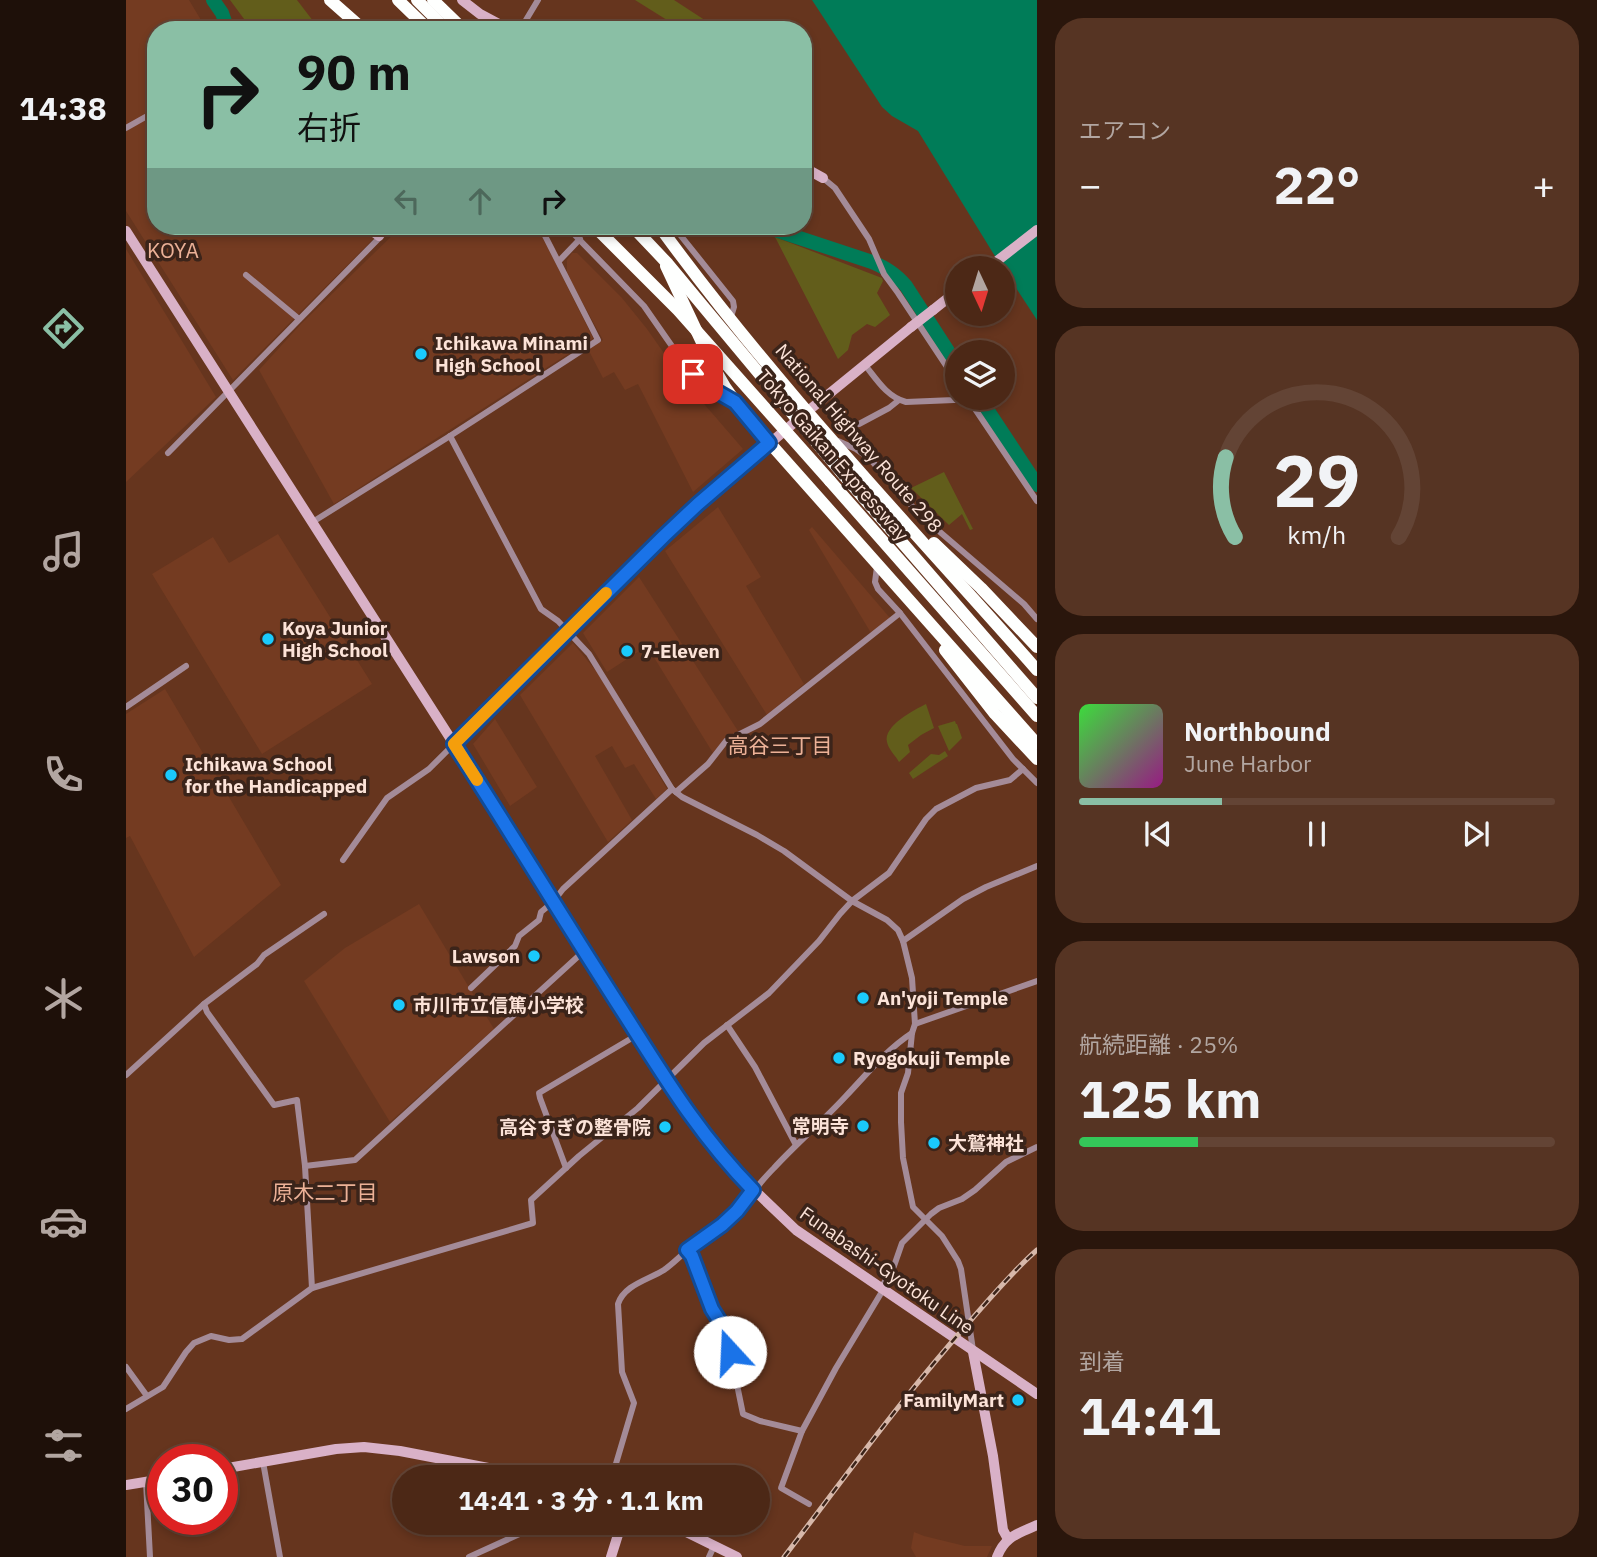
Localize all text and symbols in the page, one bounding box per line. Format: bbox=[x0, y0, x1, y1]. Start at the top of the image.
text: 90 m bbox=[297, 40, 411, 103]
icon: right bbox=[182, 49, 273, 140]
text: 14:38 bbox=[19, 87, 107, 129]
text: 右折 bbox=[297, 106, 361, 148]
text: エアコン bbox=[1079, 115, 1171, 145]
text: 22° bbox=[1274, 151, 1360, 218]
text: − bbox=[1079, 160, 1102, 209]
text: + bbox=[1532, 160, 1555, 209]
icon: left bbox=[388, 182, 426, 220]
icon: ahead bbox=[461, 182, 499, 220]
icon: right bbox=[534, 182, 572, 220]
district label: KOYA bbox=[147, 236, 199, 264]
north arrow bbox=[945, 256, 1015, 326]
map controls bbox=[945, 256, 1015, 410]
icon: directions bbox=[39, 304, 88, 353]
place label: Ichikawa Minami High School bbox=[435, 331, 588, 377]
street label: National Highway Route 298 bbox=[770, 339, 948, 537]
button: layers bbox=[945, 340, 1015, 410]
pin bbox=[663, 344, 723, 404]
marker: Ichikawa Minami High School bbox=[413, 346, 429, 362]
icon: arrive bbox=[674, 355, 712, 393]
street label: Tokyo Gaikan Expressway bbox=[752, 364, 914, 546]
text: 29 bbox=[1273, 432, 1361, 527]
text: km/h bbox=[1288, 517, 1346, 550]
icon: music bbox=[39, 527, 88, 576]
place label: Koya Junior High School bbox=[282, 616, 388, 662]
marker: Koya Junior High School bbox=[260, 631, 276, 647]
place label: 7-Eleven bbox=[641, 639, 720, 663]
marker: 7-Eleven bbox=[619, 643, 635, 659]
text: Northbound bbox=[1184, 714, 1331, 748]
district label: 高谷三丁目 bbox=[728, 731, 833, 759]
text: June Harbor bbox=[1184, 748, 1312, 778]
icon: phone bbox=[39, 750, 88, 799]
place label: Ichikawa School for the Handicapped bbox=[185, 752, 367, 798]
marker: Ichikawa School for the Handicapped bbox=[163, 767, 179, 783]
icon: previous bbox=[1139, 815, 1177, 853]
icon: pause bbox=[1298, 815, 1336, 853]
icon: next bbox=[1457, 815, 1495, 853]
place label: Lawson bbox=[452, 944, 520, 968]
marker: Lawson bbox=[526, 948, 542, 964]
icon: climate bbox=[39, 974, 88, 1023]
place label: An'yoji Temple bbox=[877, 986, 1008, 1010]
marker: An'yoji Temple bbox=[855, 990, 871, 1006]
place label: 市川市立信篤小学校 bbox=[413, 993, 584, 1017]
marker: 市川市立信篤小学校 bbox=[391, 997, 407, 1013]
text: 航続距離 · 25% bbox=[1079, 1029, 1238, 1059]
place label: Ryogokuji Temple bbox=[853, 1046, 1011, 1070]
marker: Ryogokuji Temple bbox=[831, 1050, 847, 1066]
text: 125 km bbox=[1079, 1065, 1261, 1132]
place label: 常明寺 bbox=[792, 1114, 849, 1138]
place label: 高谷すぎの整骨院 bbox=[499, 1115, 651, 1139]
marker: 常明寺 bbox=[855, 1118, 871, 1134]
marker: 高谷すぎの整骨院 bbox=[657, 1119, 673, 1135]
place label: 大鷲神社 bbox=[948, 1131, 1024, 1155]
marker: 大鷲神社 bbox=[926, 1135, 942, 1151]
district label: 原木二丁目 bbox=[273, 1178, 378, 1206]
icon: car bbox=[39, 1197, 88, 1246]
street label: Funabashi-Gyotoku Line bbox=[795, 1201, 979, 1339]
position arrow bbox=[693, 1315, 767, 1389]
text: 到着 bbox=[1079, 1346, 1125, 1376]
text: 14:41 bbox=[1079, 1382, 1221, 1449]
place label: FamilyMart bbox=[903, 1388, 1004, 1412]
marker: FamilyMart bbox=[1010, 1392, 1026, 1408]
icon: filters bbox=[39, 1421, 88, 1470]
speed limit sign: 30 bbox=[147, 1444, 238, 1535]
text: 14:41 · 3 分 · 1.1 km bbox=[458, 1483, 704, 1517]

